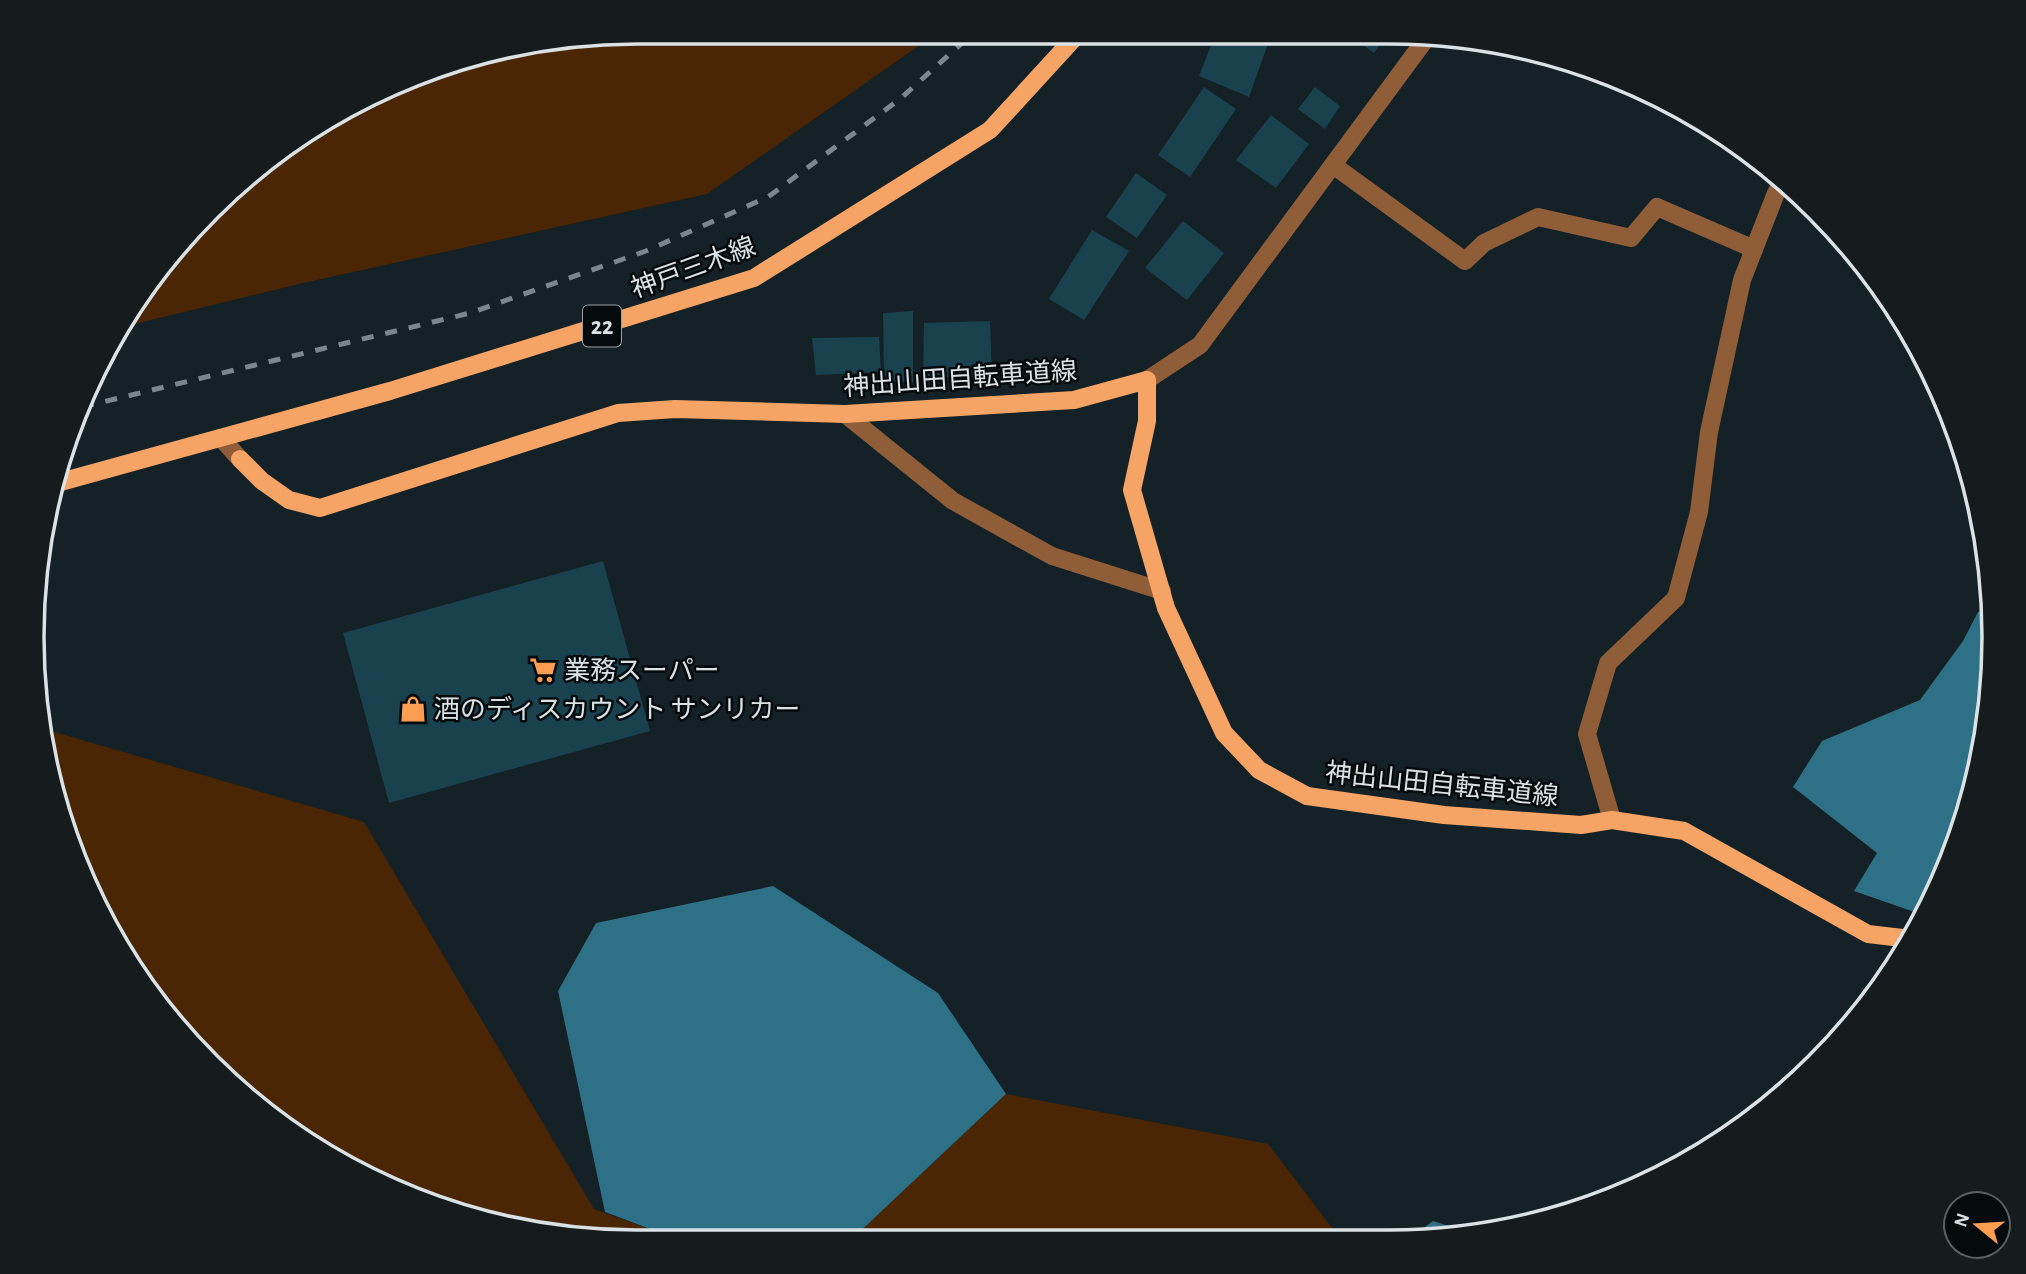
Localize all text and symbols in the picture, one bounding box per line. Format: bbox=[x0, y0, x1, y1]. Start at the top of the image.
street label: 神戸三木線 bbox=[627, 233, 759, 302]
road number: 22 bbox=[583, 306, 621, 346]
street label: 神出山田自転車道線 bbox=[842, 356, 1078, 400]
supermarket icon: 業務スーパー bbox=[528, 655, 558, 685]
place label: 業務スーパー bbox=[564, 657, 720, 684]
shop icon: 酒のディスカウント サンリカー bbox=[398, 694, 428, 724]
place label: 酒のディスカウント サンリカー bbox=[434, 695, 800, 723]
street label: 神出山田自転車道線 bbox=[1324, 758, 1560, 810]
north arrow bbox=[1942, 1190, 2012, 1260]
text: N bbox=[1951, 1211, 1973, 1229]

